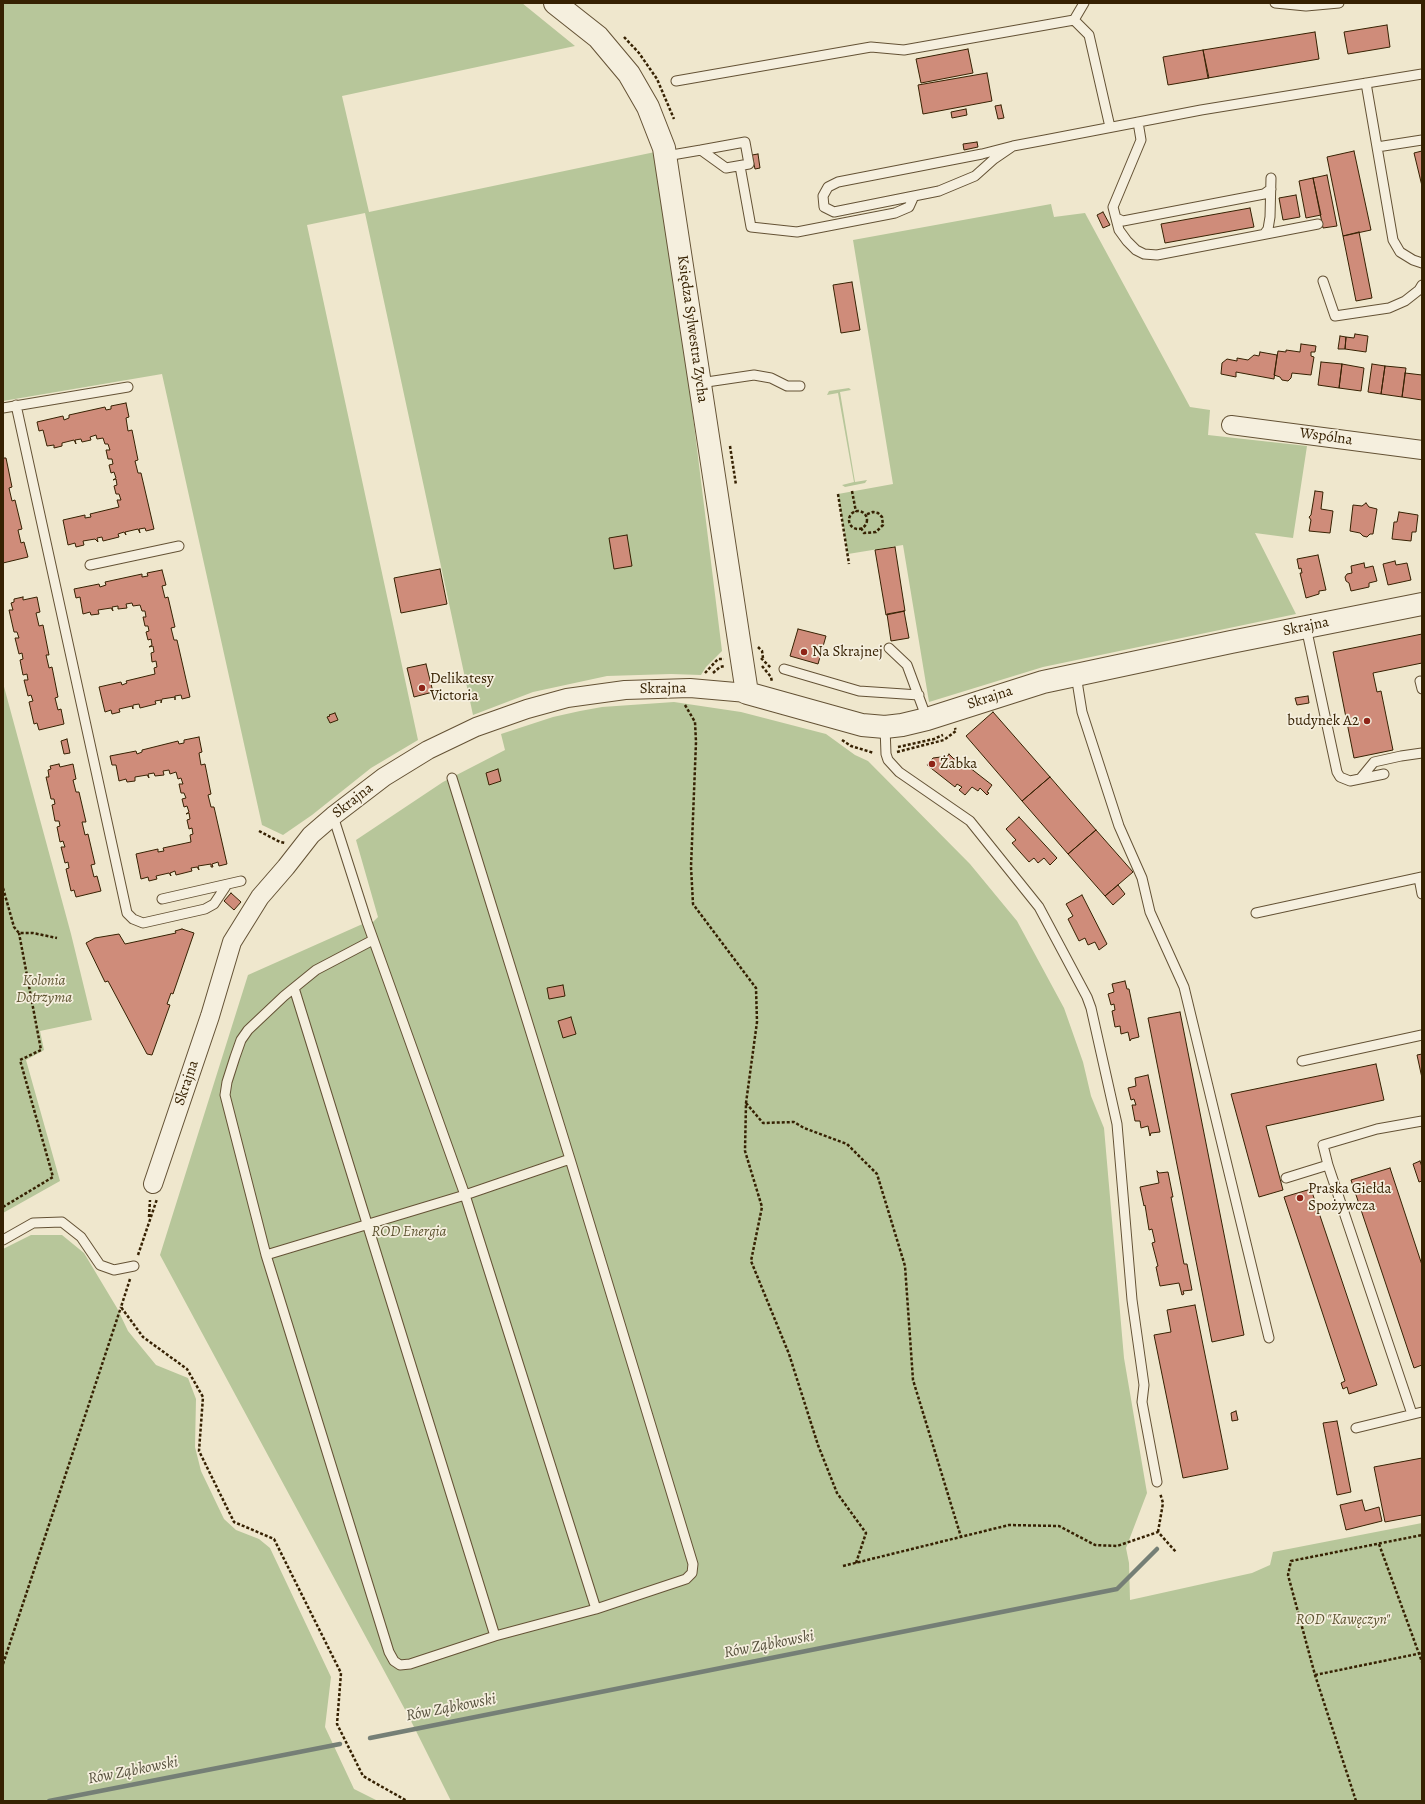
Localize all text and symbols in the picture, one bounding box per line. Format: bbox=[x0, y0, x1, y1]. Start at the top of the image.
street label: Księdza Sylwestra Zycha bbox=[673, 254, 711, 404]
street label: Wspólna bbox=[1298, 424, 1354, 450]
street label: Skrajna bbox=[1281, 613, 1331, 641]
place label: Na Skrajnej bbox=[812, 643, 883, 661]
marker: Na Skrajnej bbox=[799, 647, 809, 657]
place label: Delikatesy Victoria bbox=[430, 670, 494, 705]
street label: Skrajna bbox=[639, 680, 687, 698]
street label: Skrajna bbox=[965, 682, 1015, 714]
marker: Delikatesy Victoria bbox=[417, 683, 427, 693]
place label: budynek A2 bbox=[1287, 712, 1359, 730]
marker: budynek A2 bbox=[1362, 716, 1372, 726]
place label: Żabka bbox=[940, 755, 977, 773]
marker: Żabka bbox=[927, 759, 937, 769]
street label: Skrajna bbox=[329, 780, 377, 822]
park label: Kolonia Dotrzyma bbox=[16, 972, 72, 1007]
street label: Skrajna bbox=[171, 1058, 203, 1108]
place label: Praska Giełda Spożywcza bbox=[1308, 1180, 1392, 1215]
marker: Praska Giełda Spożywcza bbox=[1295, 1193, 1305, 1203]
park label: ROD Energia bbox=[372, 1223, 446, 1241]
park label: ROD "Kawęczyn" bbox=[1296, 1611, 1390, 1629]
water label: Rów Ząbkowski bbox=[722, 1627, 816, 1663]
water label: Rów Ząbkowski bbox=[404, 1690, 498, 1726]
water label: Rów Ząbkowski bbox=[86, 1753, 180, 1789]

